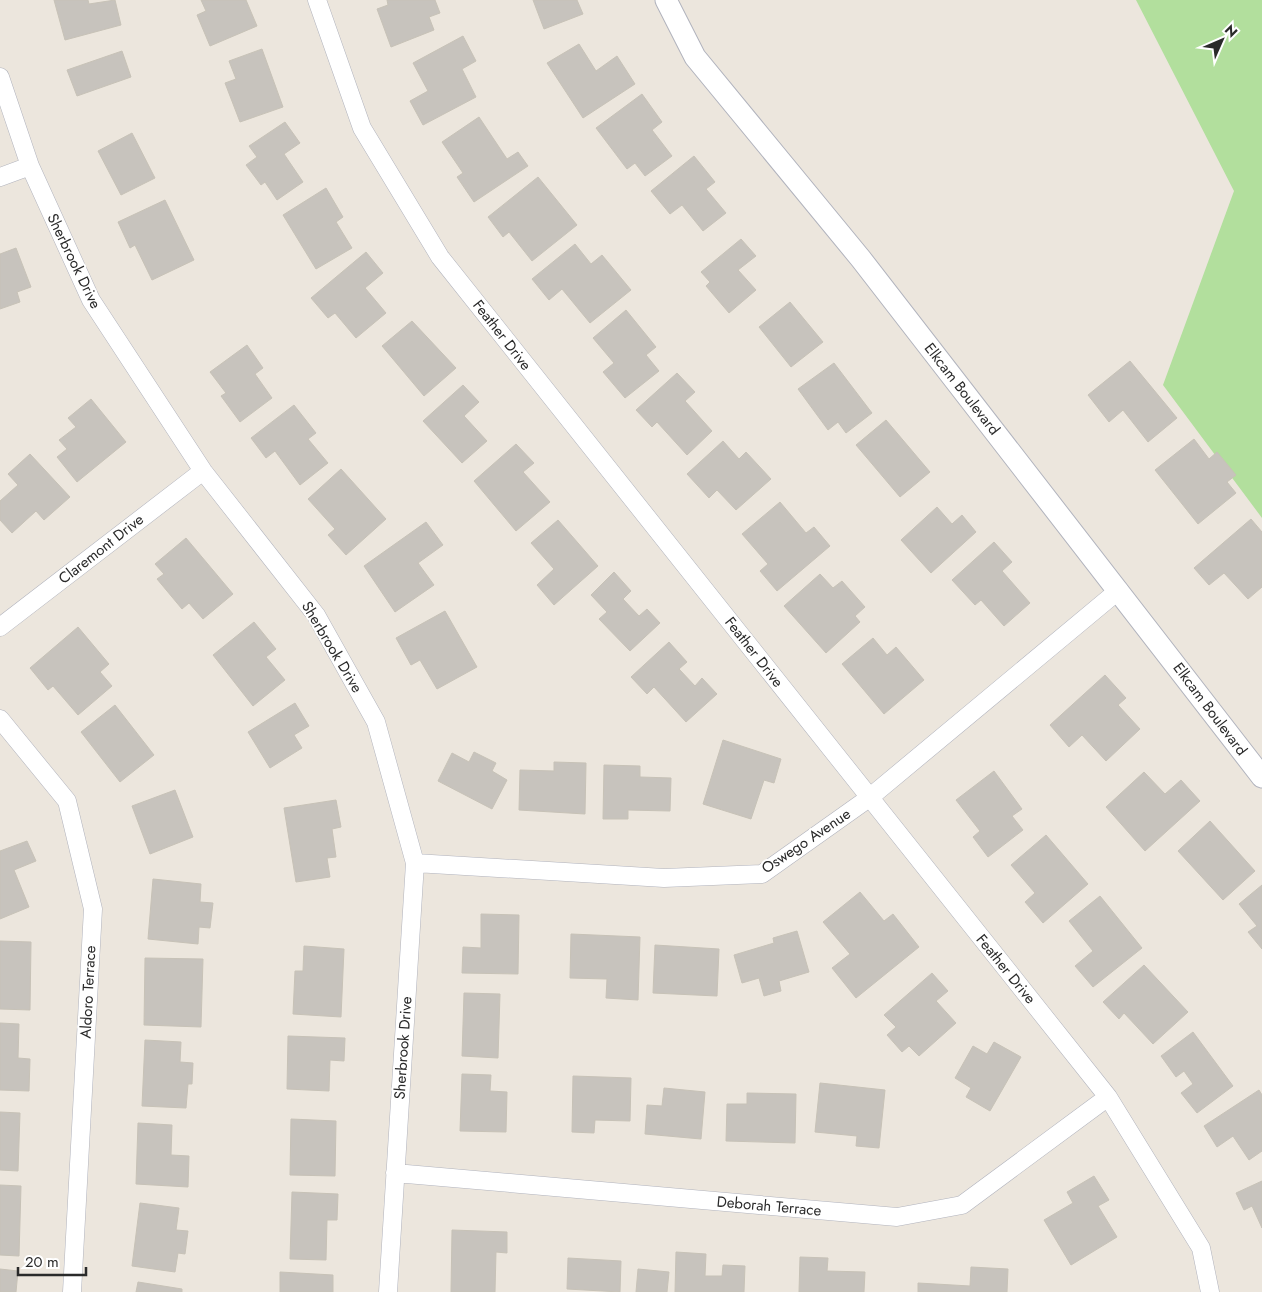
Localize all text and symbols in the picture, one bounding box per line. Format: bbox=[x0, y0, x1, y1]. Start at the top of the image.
north arrow bbox=[1197, 15, 1247, 65]
text: N bbox=[1220, 20, 1242, 42]
street label: Sherbrook Drive bbox=[41, 210, 107, 312]
street label: Feather Drive bbox=[467, 295, 537, 375]
street label: Elkcam Boulevard bbox=[919, 338, 1005, 440]
street label: Claremont Drive bbox=[54, 509, 148, 589]
street label: Sherbrook Drive bbox=[296, 597, 368, 697]
street label: Feather Drive bbox=[719, 612, 789, 692]
street label: Elkcam Boulevard bbox=[1168, 658, 1252, 760]
street label: Oswego Avenue bbox=[757, 803, 855, 879]
street label: Feather Drive bbox=[971, 929, 1041, 1009]
street label: Aldoro Terrace bbox=[75, 945, 101, 1039]
street label: Sherbrook Drive bbox=[388, 995, 418, 1100]
street label: Deborah Terrace bbox=[716, 1190, 823, 1222]
scale bar bbox=[18, 1244, 85, 1276]
text: 20 m bbox=[25, 1251, 59, 1273]

